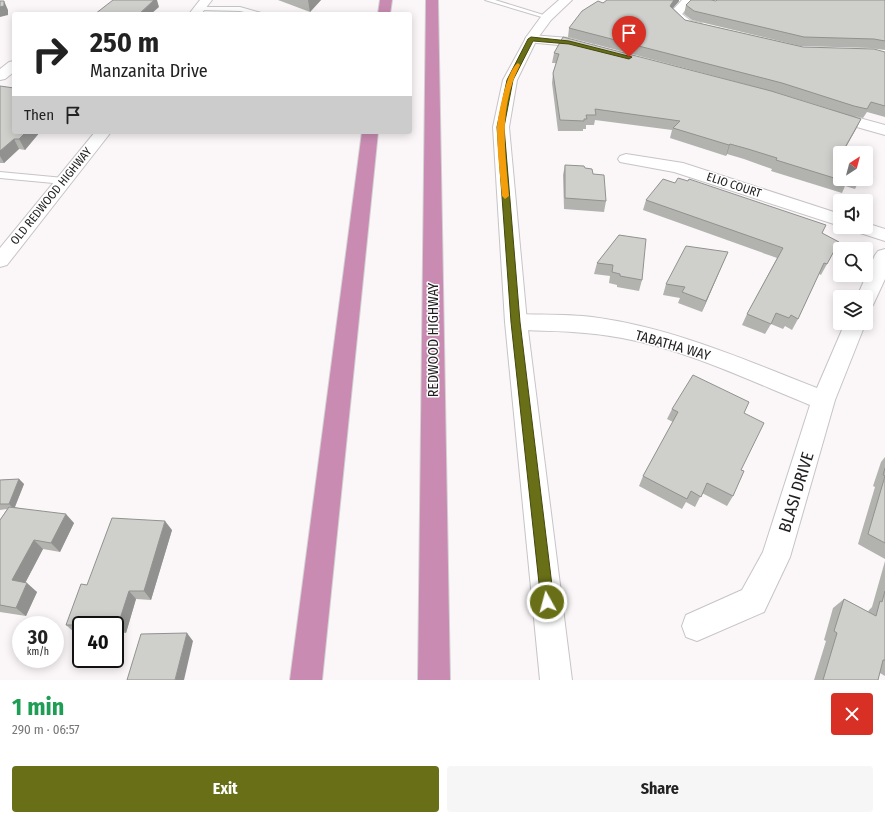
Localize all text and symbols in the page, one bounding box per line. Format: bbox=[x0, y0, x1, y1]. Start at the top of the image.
pin bbox=[612, 16, 646, 57]
icon: arrive bbox=[618, 22, 640, 44]
text: 250 m bbox=[90, 26, 159, 59]
icon: right bbox=[24, 28, 76, 80]
text: Manzanita Drive bbox=[90, 60, 208, 82]
icon: arrive bbox=[62, 104, 84, 126]
text: Then bbox=[24, 106, 54, 124]
street label: OLD REDWOOD HIGHWAY bbox=[8, 145, 94, 247]
north arrow bbox=[833, 146, 873, 186]
map controls bbox=[833, 146, 873, 330]
street label: ELIO COURT bbox=[705, 170, 764, 201]
button: sound bbox=[833, 194, 873, 234]
button: search bbox=[833, 242, 873, 282]
street label: REDWOOD HIGHWAY bbox=[425, 283, 442, 397]
button: layers bbox=[833, 290, 873, 330]
street label: TABATHA WAY bbox=[633, 327, 712, 364]
street label: BLASI DRIVE bbox=[774, 449, 819, 535]
position arrow bbox=[526, 581, 568, 623]
speed limit sign: 40 bbox=[72, 616, 124, 668]
text: 30 bbox=[28, 625, 48, 649]
text: km/h bbox=[27, 646, 49, 658]
text: 1 min bbox=[12, 693, 64, 721]
button: close bbox=[831, 693, 873, 735]
text: 290 m · 06:57 bbox=[12, 722, 80, 737]
button: Exit bbox=[12, 766, 439, 812]
button: Share bbox=[447, 766, 873, 812]

